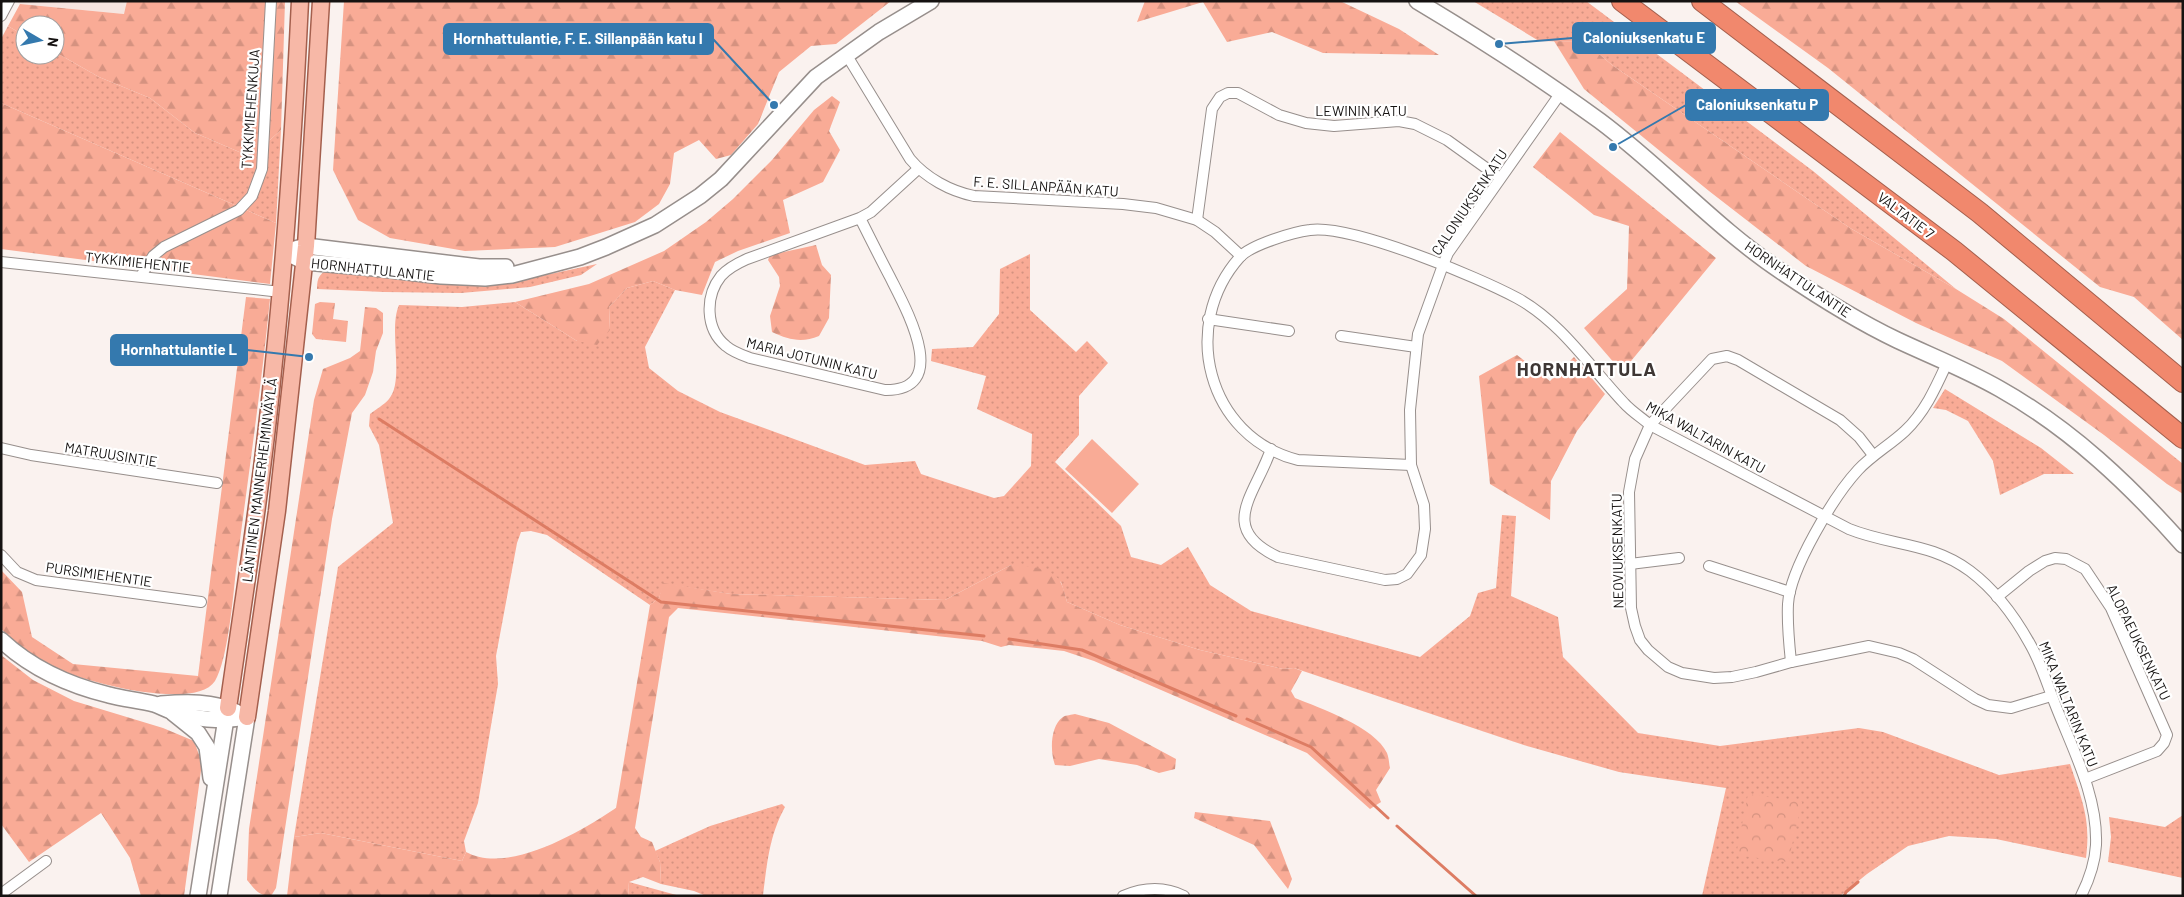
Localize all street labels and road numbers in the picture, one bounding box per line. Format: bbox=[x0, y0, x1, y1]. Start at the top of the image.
street label: TYKKIMIEHENKUJA bbox=[237, 48, 263, 169]
street label: LEWININ KATU bbox=[1315, 102, 1407, 119]
street label: CALONIUKSENKATU bbox=[1427, 146, 1511, 258]
street label: F. E. SILLANPÄÄN KATU bbox=[973, 172, 1119, 200]
street label: VALTATIE 7 bbox=[1874, 188, 1938, 242]
street label: HORNHATTULANTIE bbox=[1742, 237, 1854, 321]
street label: TYKKIMIEHENTIE bbox=[84, 248, 192, 276]
street label: HORNHATTULANTIE bbox=[310, 254, 436, 284]
street label: MARIA JOTUNIN KATU bbox=[745, 333, 879, 383]
street label: LÄNTINEN MANNERHEIMINVÄYLÄ bbox=[238, 376, 280, 583]
street label: MIKA WALTARIN KATU bbox=[1643, 397, 1769, 477]
street label: MATRUUSINTIE bbox=[63, 438, 159, 470]
street label: NEOVIUKSENKATU bbox=[1607, 493, 1627, 609]
street label: PURSIMIEHENTIE bbox=[45, 558, 153, 590]
street label: ALOPAEUKSENKATU bbox=[2103, 581, 2175, 703]
street label: MIKA WALTARIN KATU bbox=[2036, 639, 2102, 769]

